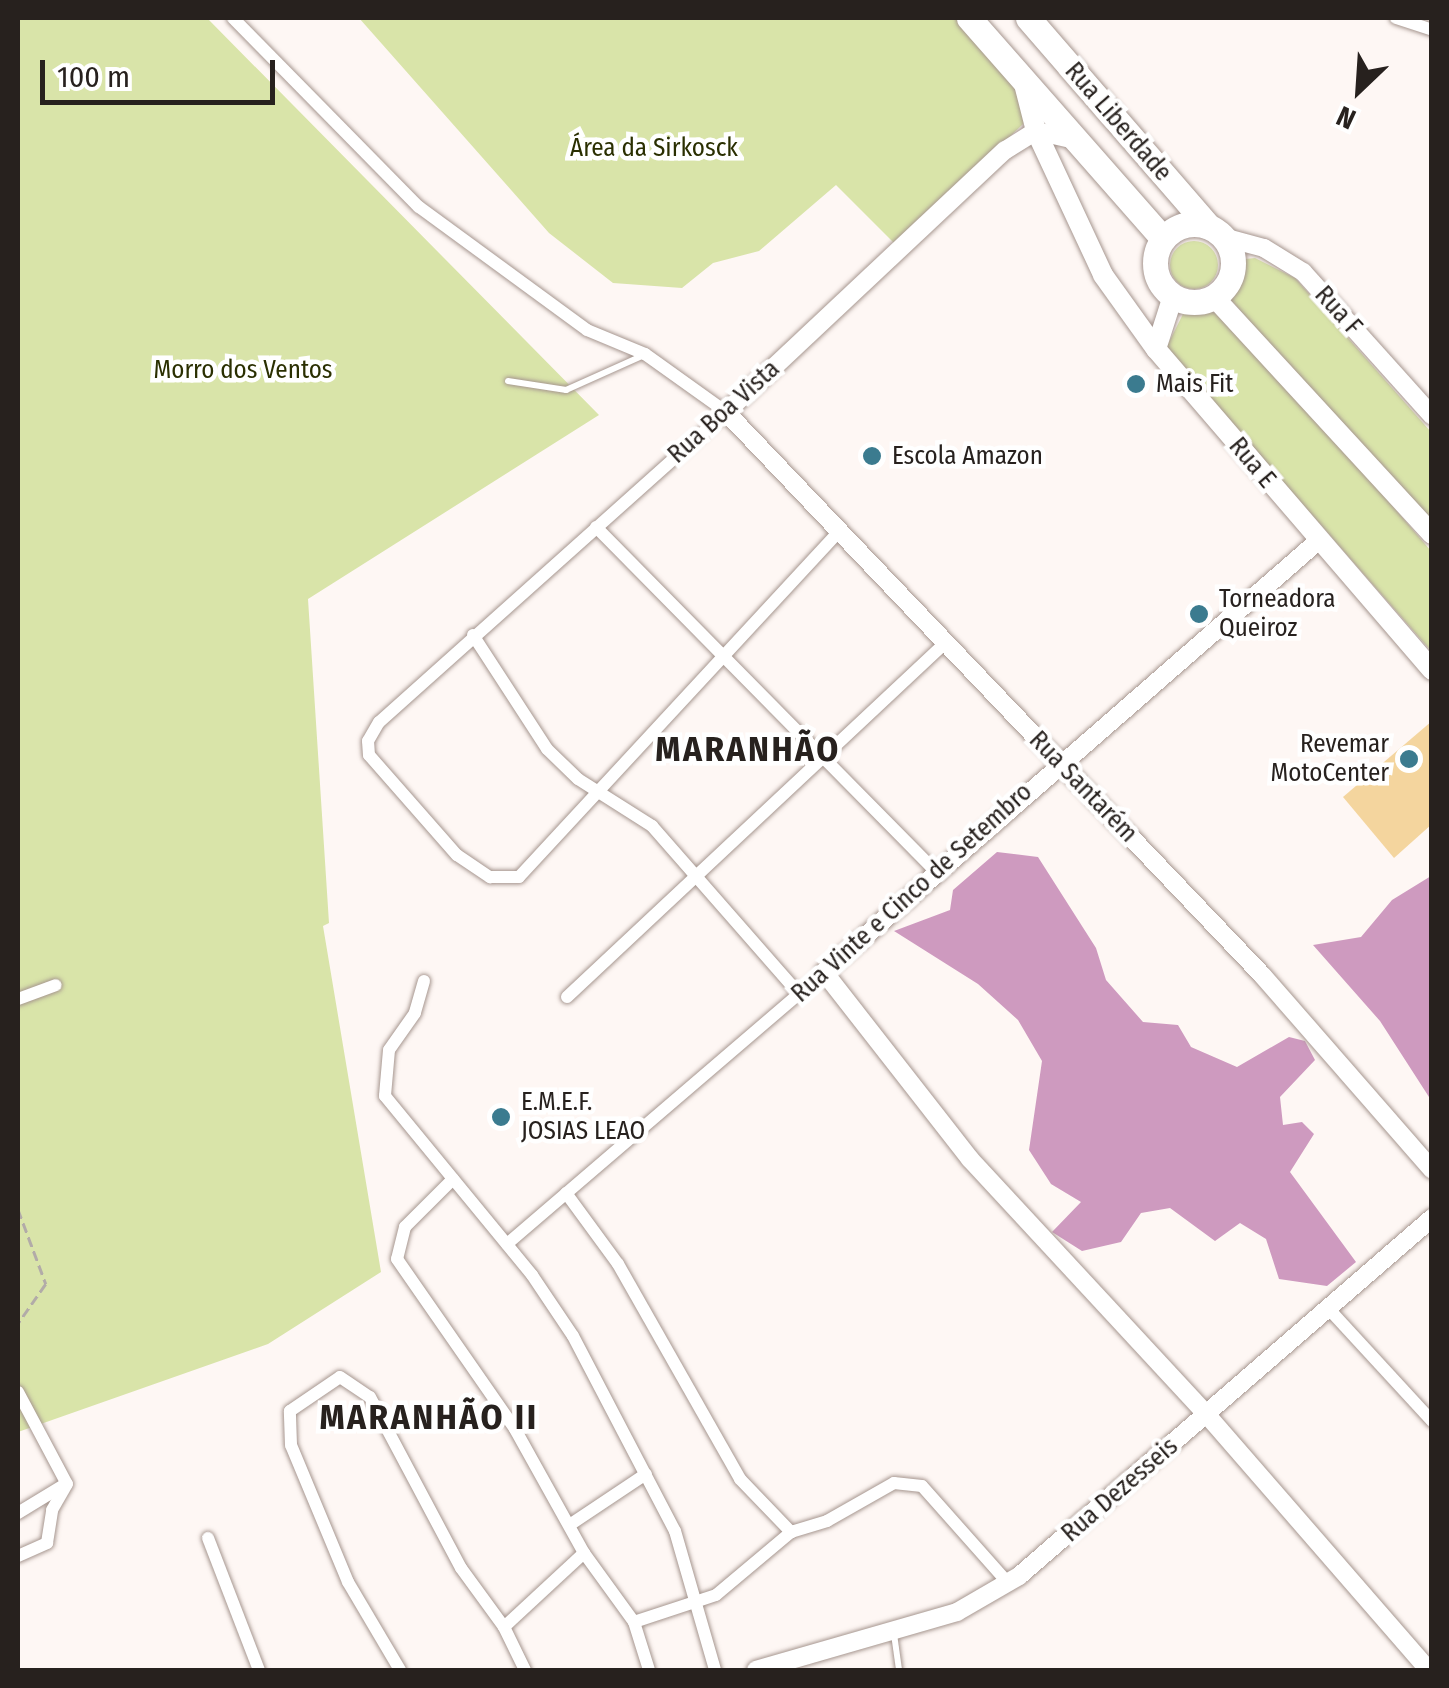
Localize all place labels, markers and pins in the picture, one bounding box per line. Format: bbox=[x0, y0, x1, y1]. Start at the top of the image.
place label: Mais Fit bbox=[1156, 369, 1233, 399]
marker: Mais Fit bbox=[1125, 373, 1147, 395]
place label: Escola Amazon bbox=[892, 441, 1043, 471]
marker: Escola Amazon bbox=[861, 445, 883, 467]
place label: Torneadora Queiroz bbox=[1219, 585, 1335, 644]
marker: Torneadora Queiroz bbox=[1188, 603, 1210, 625]
place label: Revemar MotoCenter bbox=[1271, 730, 1389, 789]
marker: Revemar MotoCenter bbox=[1398, 748, 1420, 770]
place label: E.M.E.F. JOSIAS LEAO bbox=[521, 1088, 645, 1147]
marker: E.M.E.F. JOSIAS LEAO bbox=[490, 1106, 512, 1128]

